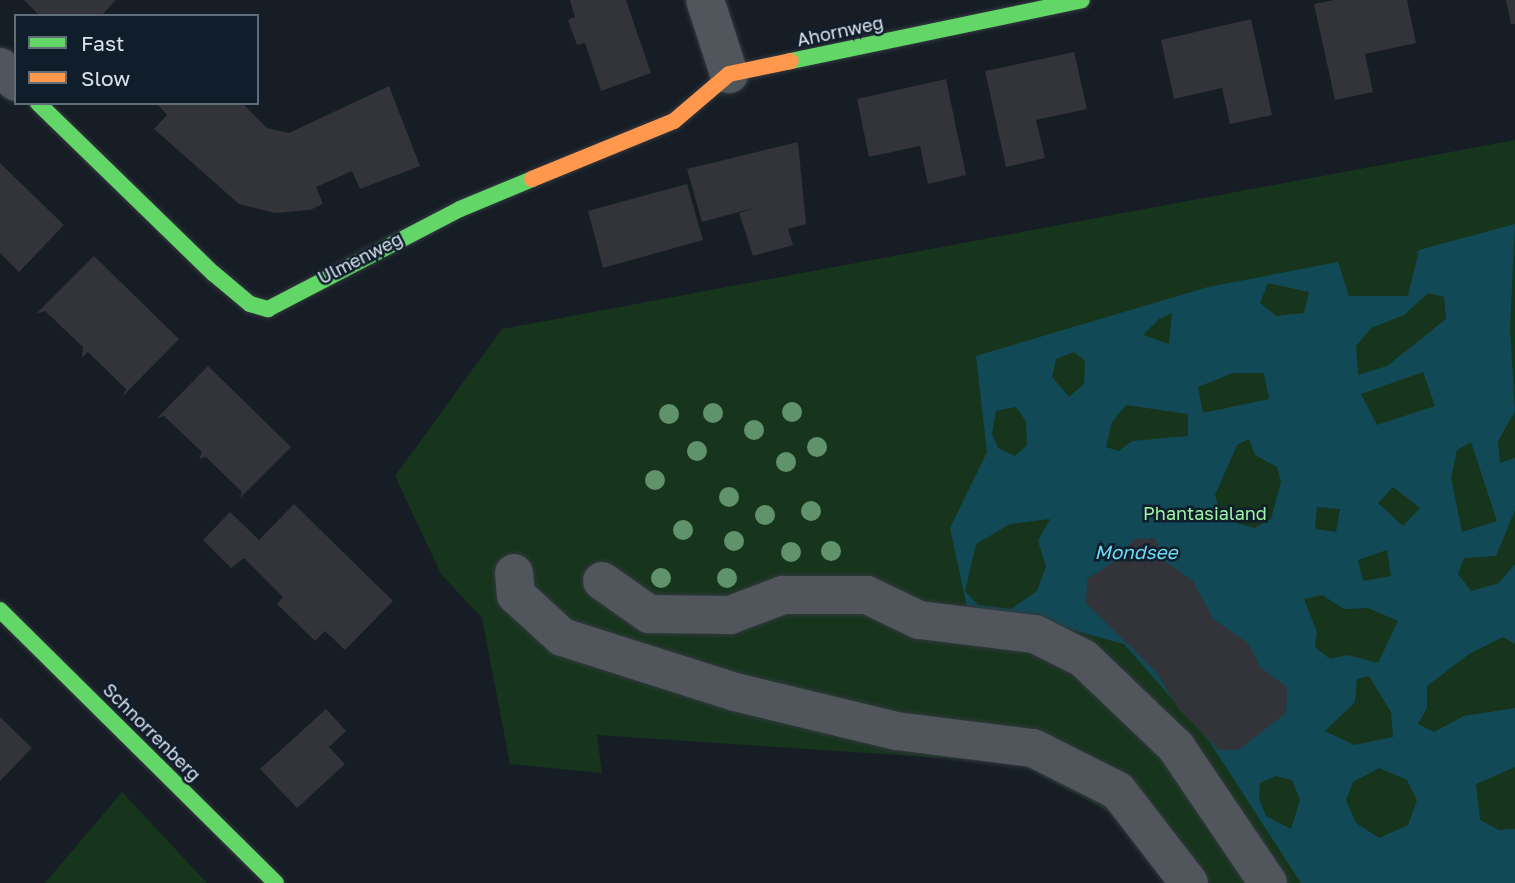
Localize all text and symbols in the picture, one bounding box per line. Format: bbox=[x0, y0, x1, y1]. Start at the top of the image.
street label: Ahornweg bbox=[795, 11, 885, 51]
legend bbox=[14, 14, 259, 105]
text: Fast bbox=[81, 30, 124, 56]
text: Slow bbox=[81, 65, 130, 91]
street label: Ulmenweg bbox=[314, 227, 406, 289]
park label: Phantasialand bbox=[1143, 502, 1267, 524]
water label: Mondsee bbox=[1094, 541, 1178, 563]
street label: Schnorrenberg bbox=[99, 679, 205, 785]

